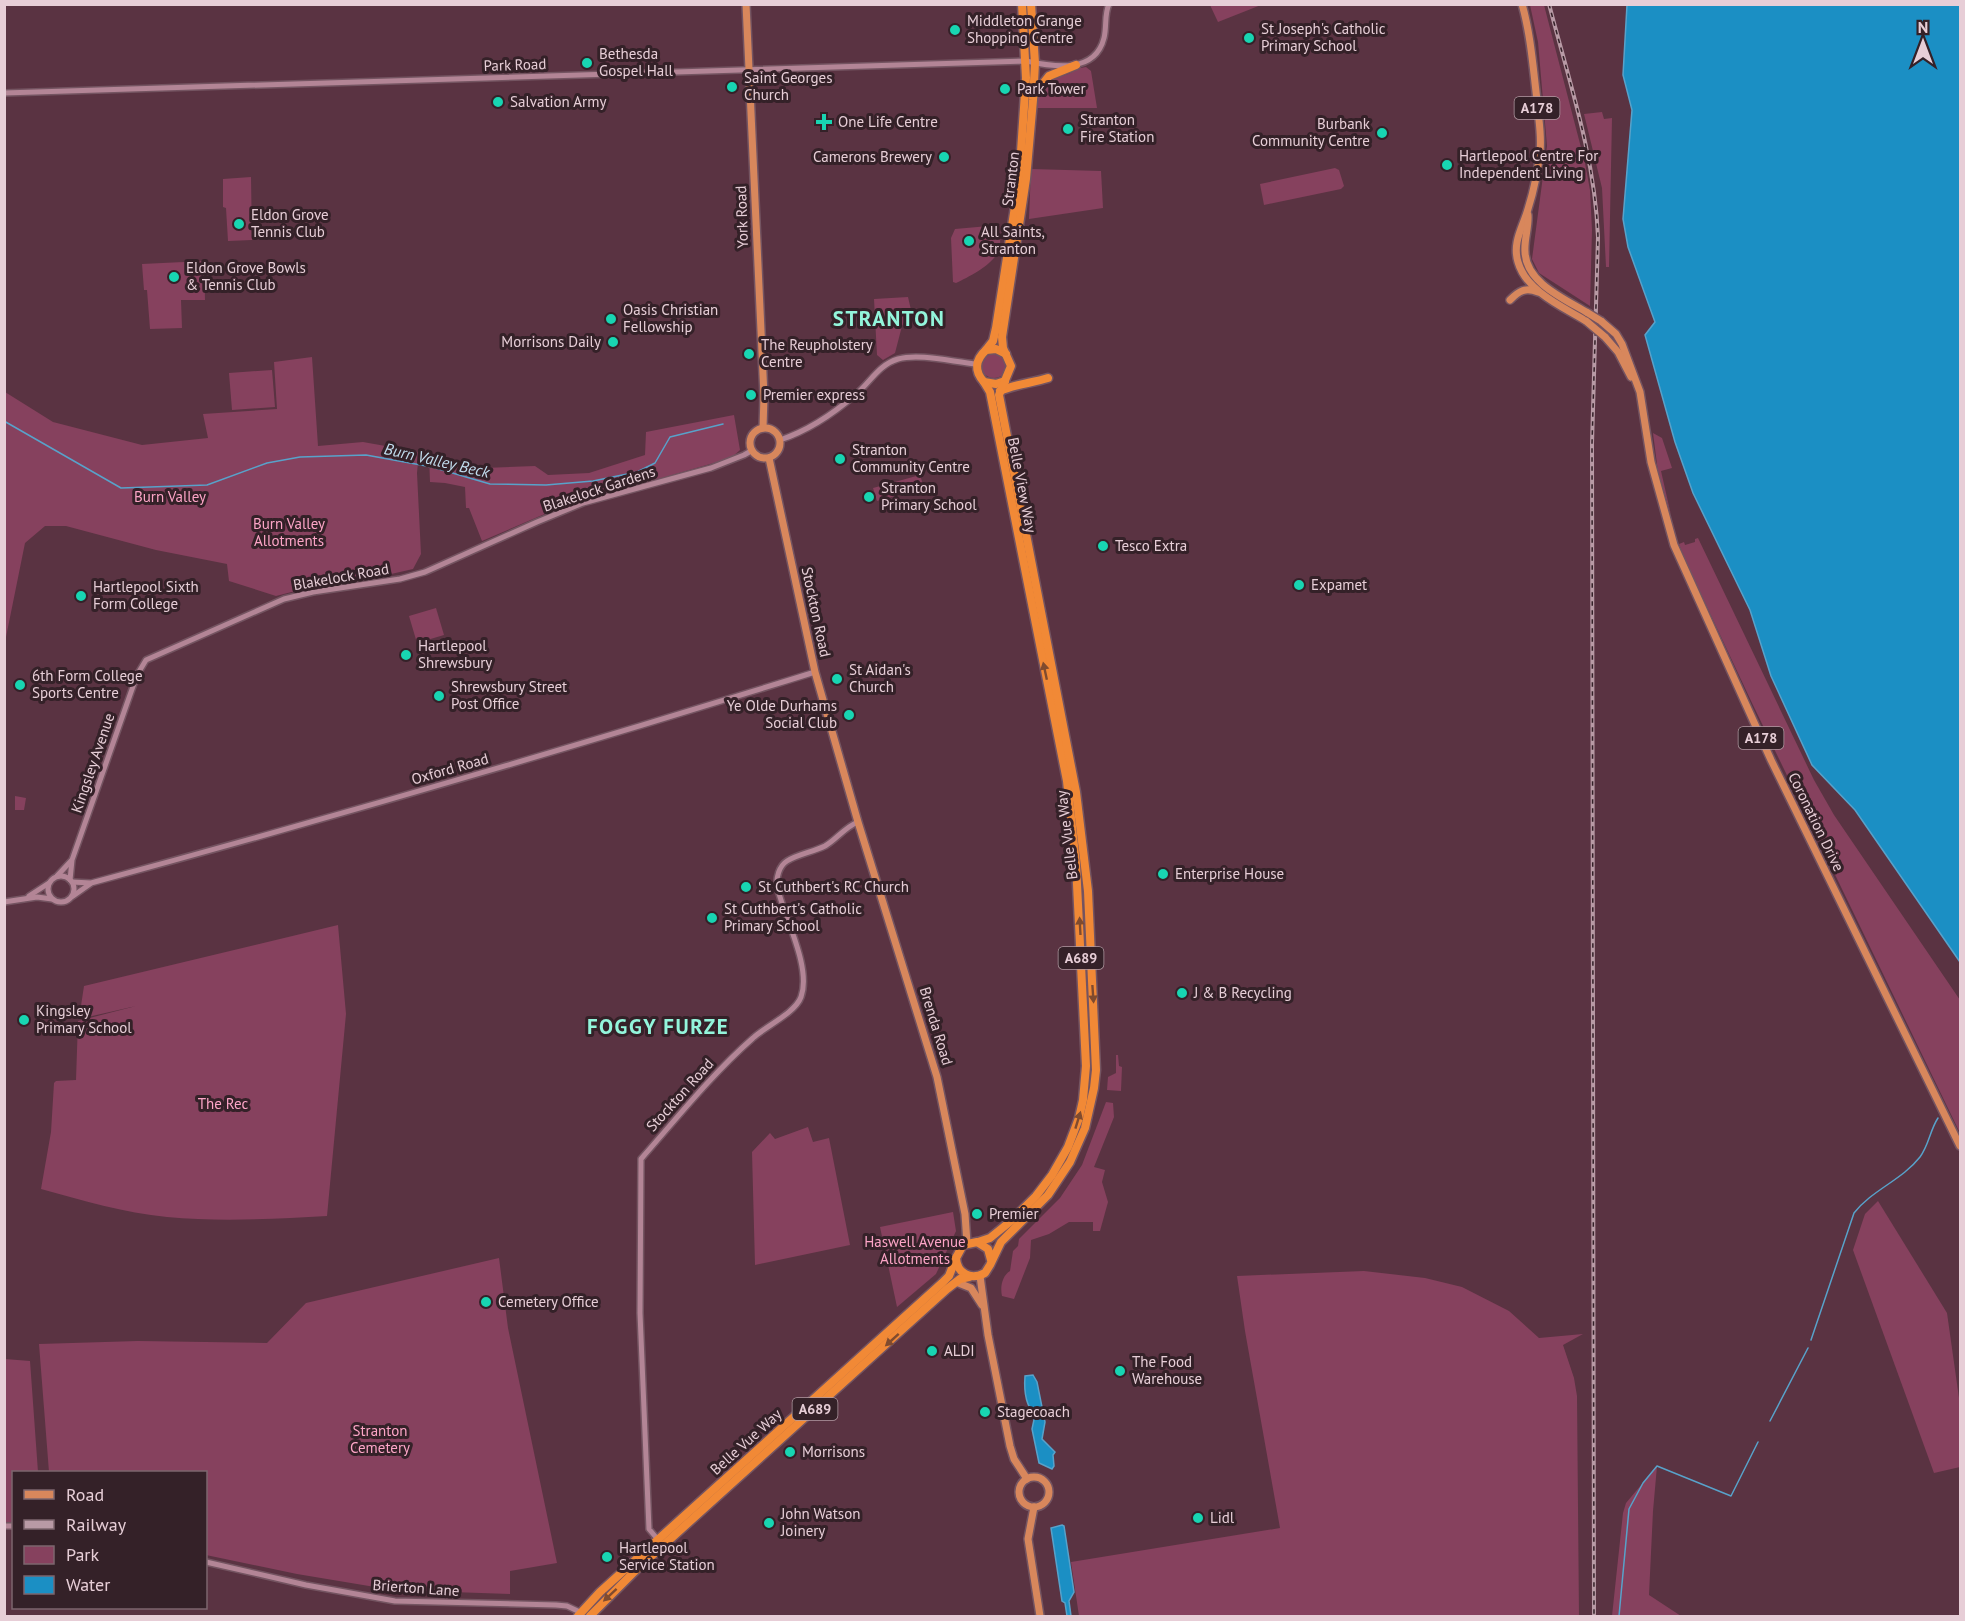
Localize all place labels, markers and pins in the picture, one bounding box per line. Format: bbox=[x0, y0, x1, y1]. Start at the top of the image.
place label: Middleton Grange Shopping Centre bbox=[967, 11, 1082, 47]
place label: St Joseph's Catholic Primary School bbox=[1261, 19, 1386, 55]
marker: Middleton Grange Shopping Centre bbox=[948, 23, 962, 37]
marker: St Joseph's Catholic Primary School bbox=[1242, 31, 1256, 45]
place label: Bethesda Gospel Hall bbox=[599, 44, 674, 80]
marker: Bethesda Gospel Hall bbox=[580, 56, 594, 70]
place label: Saint Georges Church bbox=[744, 68, 833, 104]
place label: Park Tower bbox=[1017, 79, 1086, 98]
marker: Saint Georges Church bbox=[725, 80, 739, 94]
marker: Park Tower bbox=[998, 82, 1012, 96]
place label: Salvation Army bbox=[510, 92, 606, 111]
marker: Salvation Army bbox=[491, 95, 505, 109]
place label: Stranton Fire Station bbox=[1080, 110, 1154, 146]
place label: One Life Centre bbox=[838, 112, 938, 131]
marker: One Life Centre bbox=[815, 113, 833, 131]
place label: Burbank Community Centre bbox=[1252, 114, 1371, 150]
marker: Stranton Fire Station bbox=[1061, 122, 1075, 136]
marker: Burbank Community Centre bbox=[1375, 126, 1389, 140]
place label: Hartlepool Centre For Independent Living bbox=[1459, 146, 1598, 182]
place label: Camerons Brewery bbox=[813, 147, 932, 166]
marker: Camerons Brewery bbox=[937, 150, 951, 164]
marker: Hartlepool Centre For Independent Living bbox=[1440, 158, 1454, 172]
place label: Eldon Grove Tennis Club bbox=[251, 205, 329, 241]
marker: Eldon Grove Tennis Club bbox=[232, 217, 246, 231]
place label: All Saints, Stranton bbox=[981, 222, 1045, 258]
marker: All Saints, Stranton bbox=[962, 234, 976, 248]
place label: Eldon Grove Bowls & Tennis Club bbox=[186, 258, 306, 294]
marker: Eldon Grove Bowls & Tennis Club bbox=[167, 270, 181, 284]
place label: Oasis Christian Fellowship bbox=[623, 300, 718, 336]
marker: Oasis Christian Fellowship bbox=[604, 312, 618, 326]
place label: Morrisons Daily bbox=[501, 332, 601, 351]
marker: Morrisons Daily bbox=[606, 335, 620, 349]
place label: The Reupholstery Centre bbox=[761, 335, 873, 371]
marker: The Reupholstery Centre bbox=[742, 347, 756, 361]
place label: Premier express bbox=[763, 385, 865, 404]
marker: Premier express bbox=[744, 388, 758, 402]
place label: Stranton Community Centre bbox=[852, 440, 970, 476]
marker: Stranton Community Centre bbox=[833, 452, 847, 466]
place label: Stranton Primary School bbox=[881, 478, 977, 514]
marker: Stranton Primary School bbox=[862, 490, 876, 504]
place label: Tesco Extra bbox=[1115, 536, 1187, 555]
marker: Tesco Extra bbox=[1096, 539, 1110, 553]
place label: Expamet bbox=[1311, 575, 1367, 594]
place label: Hartlepool Sixth Form College bbox=[93, 577, 199, 613]
marker: Expamet bbox=[1292, 578, 1306, 592]
marker: Hartlepool Sixth Form College bbox=[74, 589, 88, 603]
place label: Hartlepool Shrewsbury bbox=[418, 636, 492, 672]
marker: Hartlepool Shrewsbury bbox=[399, 648, 413, 662]
place label: St Aidan's Church bbox=[849, 660, 911, 696]
place label: 6th Form College Sports Centre bbox=[32, 666, 143, 702]
marker: St Aidan's Church bbox=[830, 672, 844, 686]
place label: Shrewsbury Street Post Office bbox=[451, 677, 567, 713]
marker: 6th Form College Sports Centre bbox=[13, 678, 27, 692]
marker: Shrewsbury Street Post Office bbox=[432, 689, 446, 703]
place label: Ye Olde Durhams Social Club bbox=[727, 696, 837, 732]
marker: Ye Olde Durhams Social Club bbox=[842, 708, 856, 722]
place label: Enterprise House bbox=[1175, 864, 1284, 883]
marker: Enterprise House bbox=[1156, 867, 1170, 881]
place label: St Cuthbert's RC Church bbox=[758, 877, 909, 896]
marker: St Cuthbert's RC Church bbox=[739, 880, 753, 894]
place label: St Cuthbert's Catholic Primary School bbox=[724, 899, 862, 935]
marker: St Cuthbert's Catholic Primary School bbox=[705, 911, 719, 925]
place label: J & B Recycling bbox=[1193, 983, 1292, 1002]
marker: J & B Recycling bbox=[1175, 986, 1189, 1000]
place label: Kingsley Primary School bbox=[36, 1001, 132, 1037]
marker: Kingsley Primary School bbox=[17, 1013, 31, 1027]
place label: Premier bbox=[989, 1204, 1039, 1223]
marker: Premier bbox=[970, 1207, 984, 1221]
place label: Cemetery Office bbox=[498, 1292, 599, 1311]
marker: Cemetery Office bbox=[479, 1295, 493, 1309]
place label: ALDI bbox=[944, 1341, 975, 1360]
marker: ALDI bbox=[925, 1344, 939, 1358]
place label: The Food Warehouse bbox=[1132, 1352, 1202, 1388]
marker: The Food Warehouse bbox=[1113, 1364, 1127, 1378]
place label: Stagecoach bbox=[997, 1402, 1070, 1421]
marker: Stagecoach bbox=[978, 1405, 992, 1419]
place label: Morrisons bbox=[802, 1442, 865, 1461]
marker: Morrisons bbox=[783, 1445, 797, 1459]
place label: John Watson Joinery bbox=[780, 1504, 860, 1540]
place label: Lidl bbox=[1210, 1508, 1235, 1527]
marker: Lidl bbox=[1191, 1511, 1205, 1525]
marker: John Watson Joinery bbox=[762, 1516, 776, 1530]
place label: Hartlepool Service Station bbox=[619, 1538, 715, 1574]
marker: Hartlepool Service Station bbox=[600, 1550, 614, 1564]

